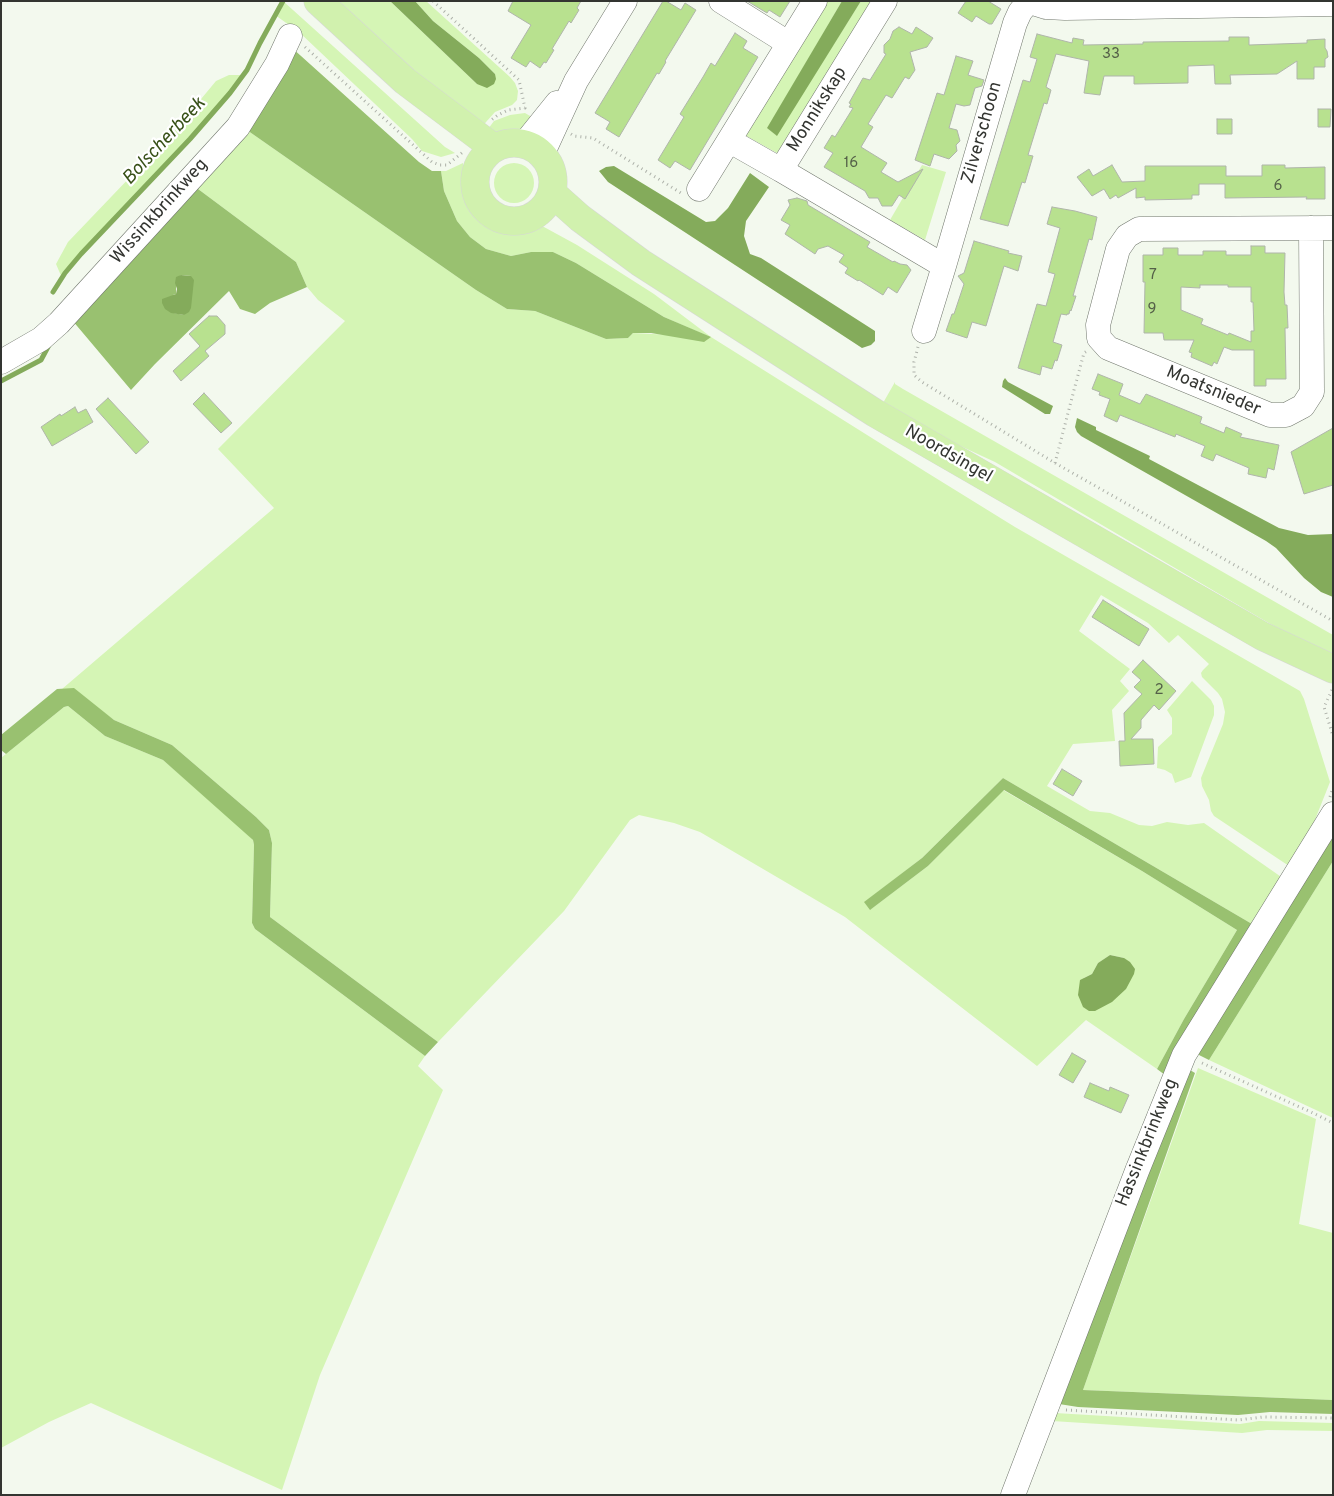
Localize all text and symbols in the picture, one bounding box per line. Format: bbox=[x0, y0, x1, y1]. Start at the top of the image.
house number: 33 bbox=[1102, 46, 1120, 64]
street label: Monnikskap bbox=[783, 64, 853, 156]
street label: Zilverschoon bbox=[958, 80, 1008, 186]
water label: Bolscherbeek bbox=[119, 93, 211, 191]
street label: Wissinkbrinkweg bbox=[107, 155, 213, 269]
house number: 16 bbox=[844, 155, 858, 173]
house number: 6 bbox=[1274, 178, 1282, 196]
house number: 7 bbox=[1149, 267, 1157, 285]
house number: 9 bbox=[1148, 301, 1156, 319]
street label: Moatsnieder bbox=[1162, 362, 1264, 422]
street label: Noordsingel bbox=[900, 421, 996, 489]
house number: 2 bbox=[1154, 682, 1164, 700]
street label: Hassinkbrinkweg bbox=[1112, 1076, 1184, 1210]

